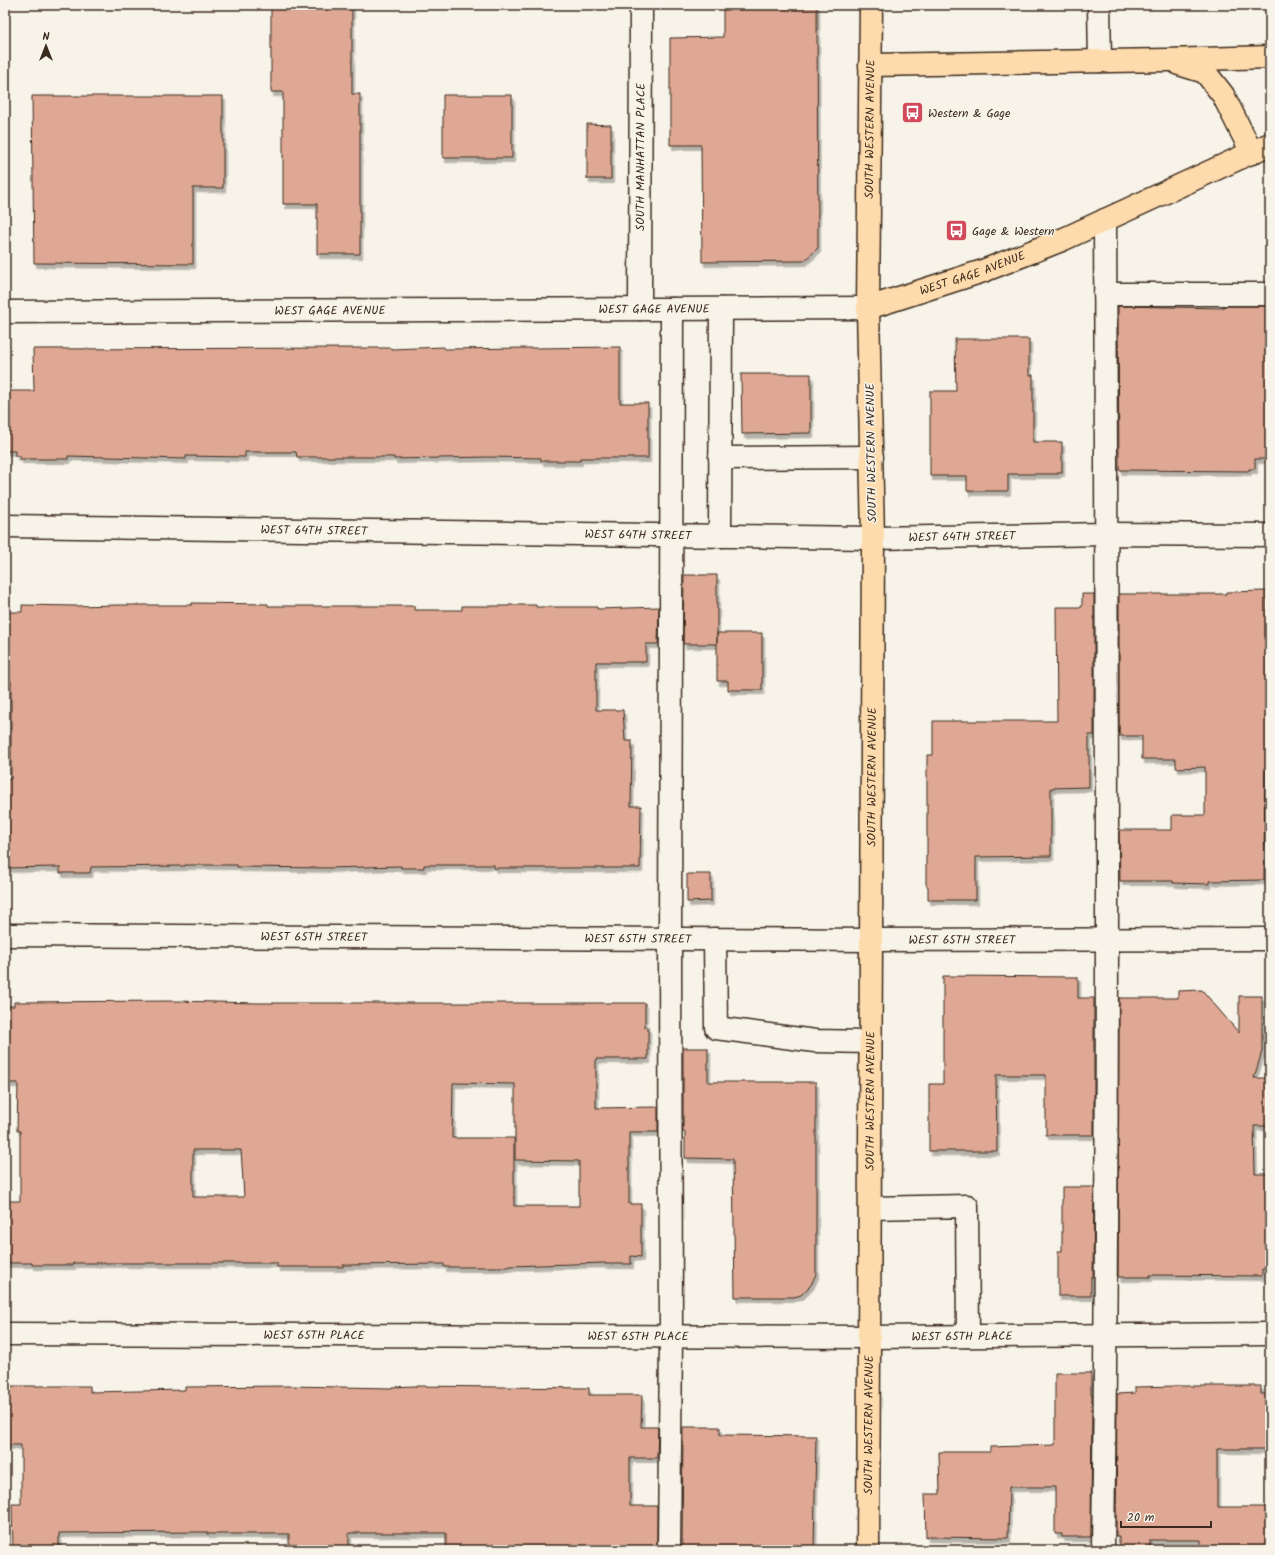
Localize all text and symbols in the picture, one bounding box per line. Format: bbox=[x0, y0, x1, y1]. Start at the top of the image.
north arrow bbox=[26, 26, 66, 66]
text: N bbox=[43, 28, 50, 46]
street label: SOUTH WESTERN AVENUE bbox=[860, 58, 880, 199]
street label: SOUTH MANHATTAN PLACE bbox=[631, 82, 651, 231]
bus stop icon: Western & Gage bbox=[899, 100, 925, 126]
place label: Western & Gage bbox=[928, 104, 1011, 123]
bus stop icon: Gage & Western bbox=[944, 218, 970, 244]
place label: Gage & Western bbox=[972, 222, 1054, 241]
street label: WEST GAGE AVENUE bbox=[917, 246, 1029, 301]
street label: WEST GAGE AVENUE bbox=[598, 300, 710, 319]
street label: WEST GAGE AVENUE bbox=[274, 301, 386, 321]
street label: SOUTH WESTERN AVENUE bbox=[861, 382, 882, 523]
street label: WEST 64TH STREET bbox=[260, 521, 369, 541]
street label: WEST 64TH STREET bbox=[584, 525, 693, 546]
street label: WEST 64TH STREET bbox=[908, 527, 1017, 547]
street label: SOUTH WESTERN AVENUE bbox=[862, 706, 882, 847]
street label: WEST 65TH STREET bbox=[261, 927, 369, 947]
street label: WEST 65TH STREET bbox=[585, 929, 693, 949]
street label: WEST 65TH STREET bbox=[909, 931, 1017, 950]
street label: SOUTH WESTERN AVENUE bbox=[861, 1030, 881, 1171]
street label: WEST 65TH PLACE bbox=[263, 1326, 366, 1345]
street label: WEST 65TH PLACE bbox=[587, 1327, 690, 1346]
street label: WEST 65TH PLACE bbox=[911, 1327, 1014, 1347]
street label: SOUTH WESTERN AVENUE bbox=[859, 1354, 879, 1495]
scale bar bbox=[1121, 1503, 1211, 1529]
text: 20 m bbox=[1127, 1508, 1155, 1527]

